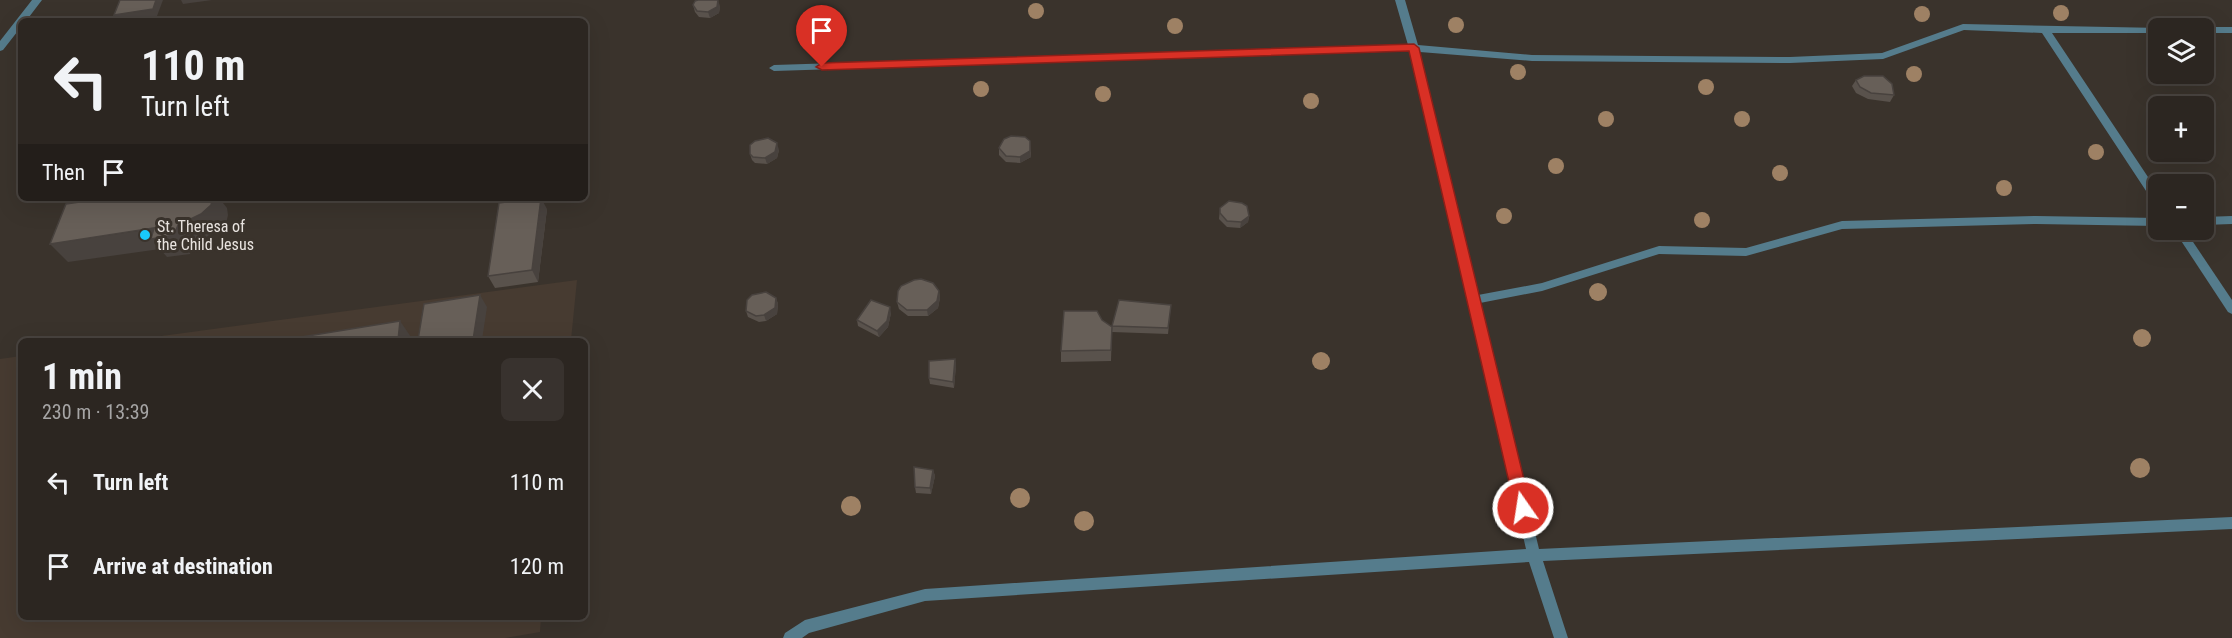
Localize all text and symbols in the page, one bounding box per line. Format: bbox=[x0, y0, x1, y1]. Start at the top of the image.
pin bbox=[796, 5, 847, 67]
icon: arrive bbox=[805, 14, 838, 47]
map controls bbox=[2148, 18, 2214, 240]
button: layers bbox=[2148, 18, 2214, 84]
text: 110 m bbox=[141, 41, 246, 90]
icon: left bbox=[42, 42, 120, 120]
text: Turn left bbox=[141, 91, 230, 123]
button: + bbox=[2148, 96, 2214, 162]
icon: arrive bbox=[97, 156, 130, 189]
text: Then bbox=[42, 160, 85, 185]
button: − bbox=[2148, 174, 2214, 240]
place label: St. Theresa of the Child Jesus bbox=[157, 217, 254, 254]
marker: St. Theresa of the Child Jesus bbox=[138, 228, 152, 242]
text: 1 min bbox=[42, 356, 122, 398]
button: close bbox=[501, 358, 564, 421]
text: 230 m · 13:39 bbox=[42, 400, 149, 424]
icon: left bbox=[42, 466, 75, 499]
text: Turn left bbox=[93, 470, 168, 495]
text: 110 m bbox=[510, 470, 564, 495]
position arrow bbox=[1491, 476, 1555, 540]
icon: arrive bbox=[42, 550, 75, 583]
text: Arrive at destination bbox=[93, 554, 273, 579]
text: 120 m bbox=[510, 554, 564, 579]

